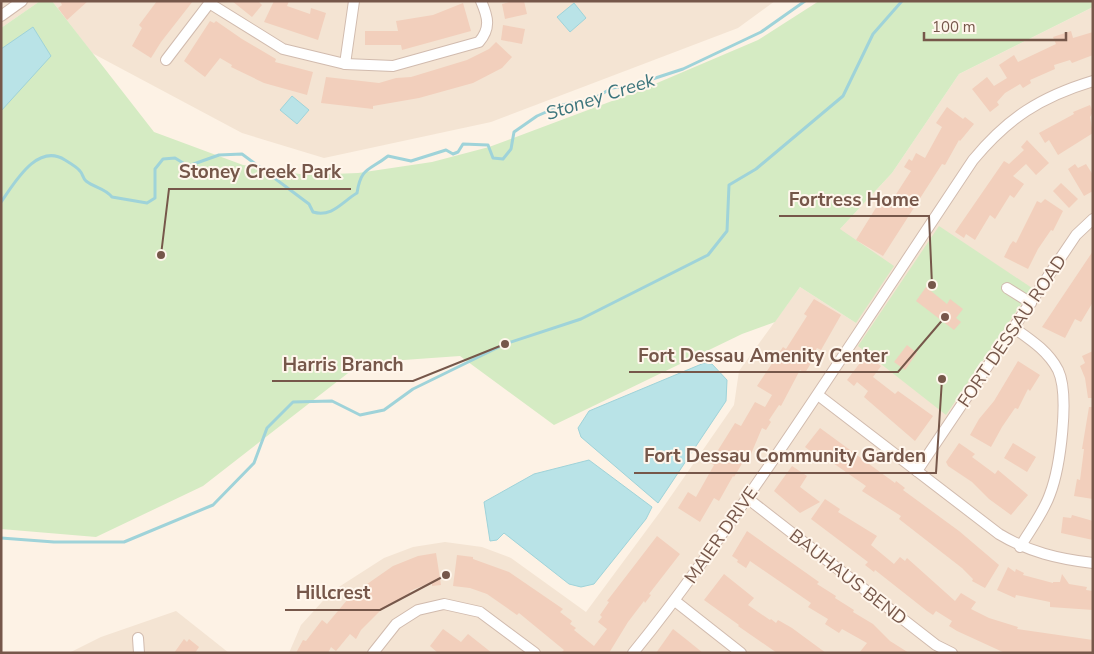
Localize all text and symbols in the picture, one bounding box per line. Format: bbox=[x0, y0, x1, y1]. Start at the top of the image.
scale bar bbox=[924, 10, 1066, 42]
text: 100 m bbox=[932, 17, 976, 37]
water label: Stoney Creek bbox=[542, 67, 659, 127]
callout: Stoney Creek Park bbox=[169, 155, 351, 189]
text: Stoney Creek Park bbox=[179, 159, 342, 185]
callout: Fortress Home bbox=[779, 182, 929, 216]
text: Fortress Home bbox=[789, 187, 919, 213]
street label: FORT DESSAU ROAD bbox=[952, 250, 1072, 412]
callout: Fort Dessau Amenity Center bbox=[629, 338, 898, 372]
text: Fort Dessau Amenity Center bbox=[638, 343, 888, 369]
callout: Harris Branch bbox=[272, 347, 413, 381]
text: Harris Branch bbox=[282, 352, 404, 378]
callout: Fort Dessau Community Garden bbox=[634, 439, 936, 473]
text: Fort Dessau Community Garden bbox=[644, 443, 926, 469]
street label: MAIER DRIVE bbox=[679, 482, 763, 588]
street label: BAUHAUS BEND bbox=[784, 524, 912, 630]
callout: Hillcrest bbox=[285, 576, 380, 610]
text: Hillcrest bbox=[296, 580, 371, 606]

